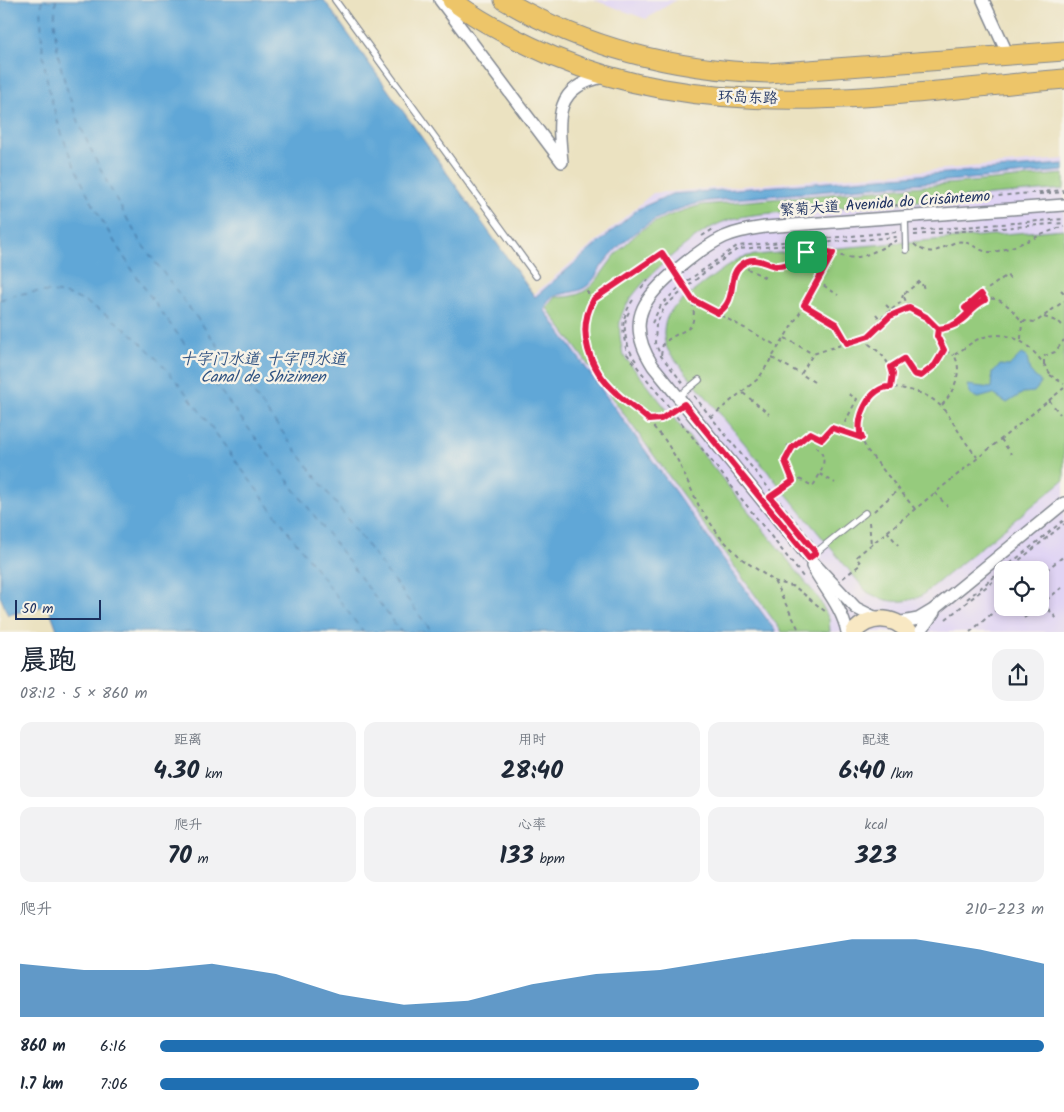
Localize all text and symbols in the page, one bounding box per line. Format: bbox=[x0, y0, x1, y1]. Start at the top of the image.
street label: 环岛东路 bbox=[718, 85, 778, 111]
street label: 繁菊大道 Avenida do Crisântemo bbox=[779, 185, 991, 223]
pin bbox=[785, 231, 827, 273]
icon: arrive bbox=[792, 238, 820, 266]
water label: 十字门水道 十字門水道 Canal de Shizimen bbox=[180, 347, 348, 390]
map controls bbox=[994, 561, 1049, 616]
button: locate bbox=[994, 561, 1049, 616]
scale bar bbox=[15, 597, 101, 620]
text: 50 m bbox=[22, 598, 53, 620]
text: 晨跑 bbox=[20, 639, 76, 684]
button: share bbox=[992, 649, 1044, 701]
text: 08:12 · 5 × 860 m bbox=[20, 681, 147, 706]
text: 距离 bbox=[174, 729, 202, 751]
text: 用时 bbox=[518, 729, 546, 751]
text: 配速 bbox=[862, 729, 890, 751]
text: 4.30 bbox=[153, 751, 199, 791]
text: 28:40 bbox=[501, 751, 563, 791]
text: 6:40 bbox=[839, 751, 885, 791]
text: km bbox=[199, 763, 223, 785]
text: /km bbox=[885, 763, 913, 785]
text: 爬升 bbox=[174, 814, 202, 836]
text: 心率 bbox=[518, 814, 546, 836]
text: kcal bbox=[865, 814, 887, 836]
text: 70 bbox=[167, 836, 192, 876]
text: 133 bbox=[499, 836, 534, 876]
text: 323 bbox=[855, 836, 897, 876]
text: m bbox=[192, 848, 209, 870]
text: bpm bbox=[534, 848, 565, 870]
text: 爬升 bbox=[20, 897, 52, 922]
text: 210–223 m bbox=[965, 897, 1044, 922]
text: 860 m bbox=[20, 1034, 66, 1059]
text: 6:16 bbox=[100, 1034, 127, 1059]
text: 1.7 km bbox=[20, 1072, 63, 1097]
text: 7:06 bbox=[100, 1072, 128, 1097]

